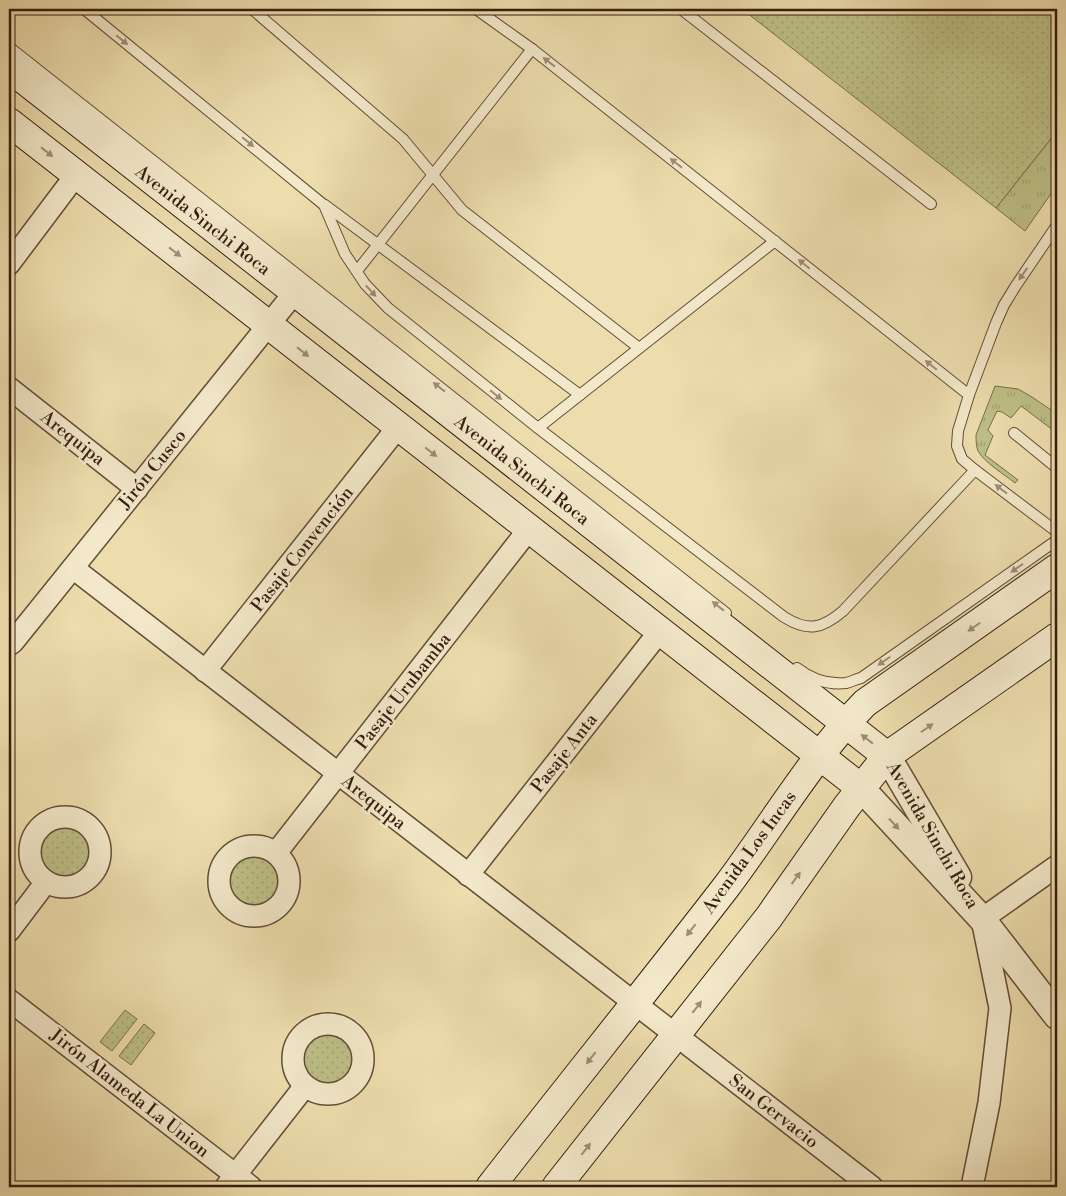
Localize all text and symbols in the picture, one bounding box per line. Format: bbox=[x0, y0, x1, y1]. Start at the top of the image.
one-way arrow bbox=[115, 34, 128, 45]
one-way arrow bbox=[543, 56, 556, 67]
one-way arrow bbox=[241, 137, 254, 148]
one-way arrow bbox=[40, 147, 54, 157]
one-way arrow bbox=[670, 157, 683, 168]
street label: Avenida Sinchi Roca bbox=[129, 160, 276, 281]
one-way arrow bbox=[168, 247, 181, 258]
one-way arrow bbox=[798, 258, 811, 269]
one-way arrow bbox=[1018, 268, 1028, 281]
one-way arrow bbox=[365, 284, 377, 296]
one-way arrow bbox=[296, 347, 309, 358]
one-way arrow bbox=[924, 360, 938, 370]
one-way arrow bbox=[433, 381, 446, 392]
one-way arrow bbox=[489, 389, 502, 400]
street label: Arequipa bbox=[35, 405, 110, 471]
street label: Avenida Sinchi Roca bbox=[448, 410, 595, 531]
street label: Jirón Cusco bbox=[113, 425, 192, 515]
one-way arrow bbox=[424, 447, 437, 458]
street label: Pasaje Convención bbox=[246, 482, 359, 617]
one-way arrow bbox=[994, 484, 1007, 494]
one-way arrow bbox=[1011, 563, 1024, 573]
one-way arrow bbox=[712, 601, 725, 612]
one-way arrow bbox=[967, 622, 981, 632]
street label: Pasaje Urubamba bbox=[351, 628, 457, 754]
one-way arrow bbox=[877, 656, 891, 666]
street label: Pasaje Anta bbox=[526, 708, 603, 798]
one-way arrow bbox=[921, 723, 934, 733]
one-way arrow bbox=[860, 734, 873, 745]
street label: Avenida Sinchi Roca bbox=[881, 757, 984, 914]
street label: Arequipa bbox=[336, 769, 411, 835]
street label: Avenida Los Incas bbox=[697, 786, 802, 919]
one-way arrow bbox=[888, 818, 900, 830]
one-way arrow bbox=[791, 871, 801, 885]
one-way arrow bbox=[686, 924, 697, 937]
one-way arrow bbox=[692, 1001, 703, 1014]
street label: Jirón Alameda La Union bbox=[45, 1023, 214, 1163]
one-way arrow bbox=[586, 1051, 597, 1064]
street label: San Gervacio bbox=[724, 1069, 823, 1154]
one-way arrow bbox=[581, 1143, 592, 1156]

